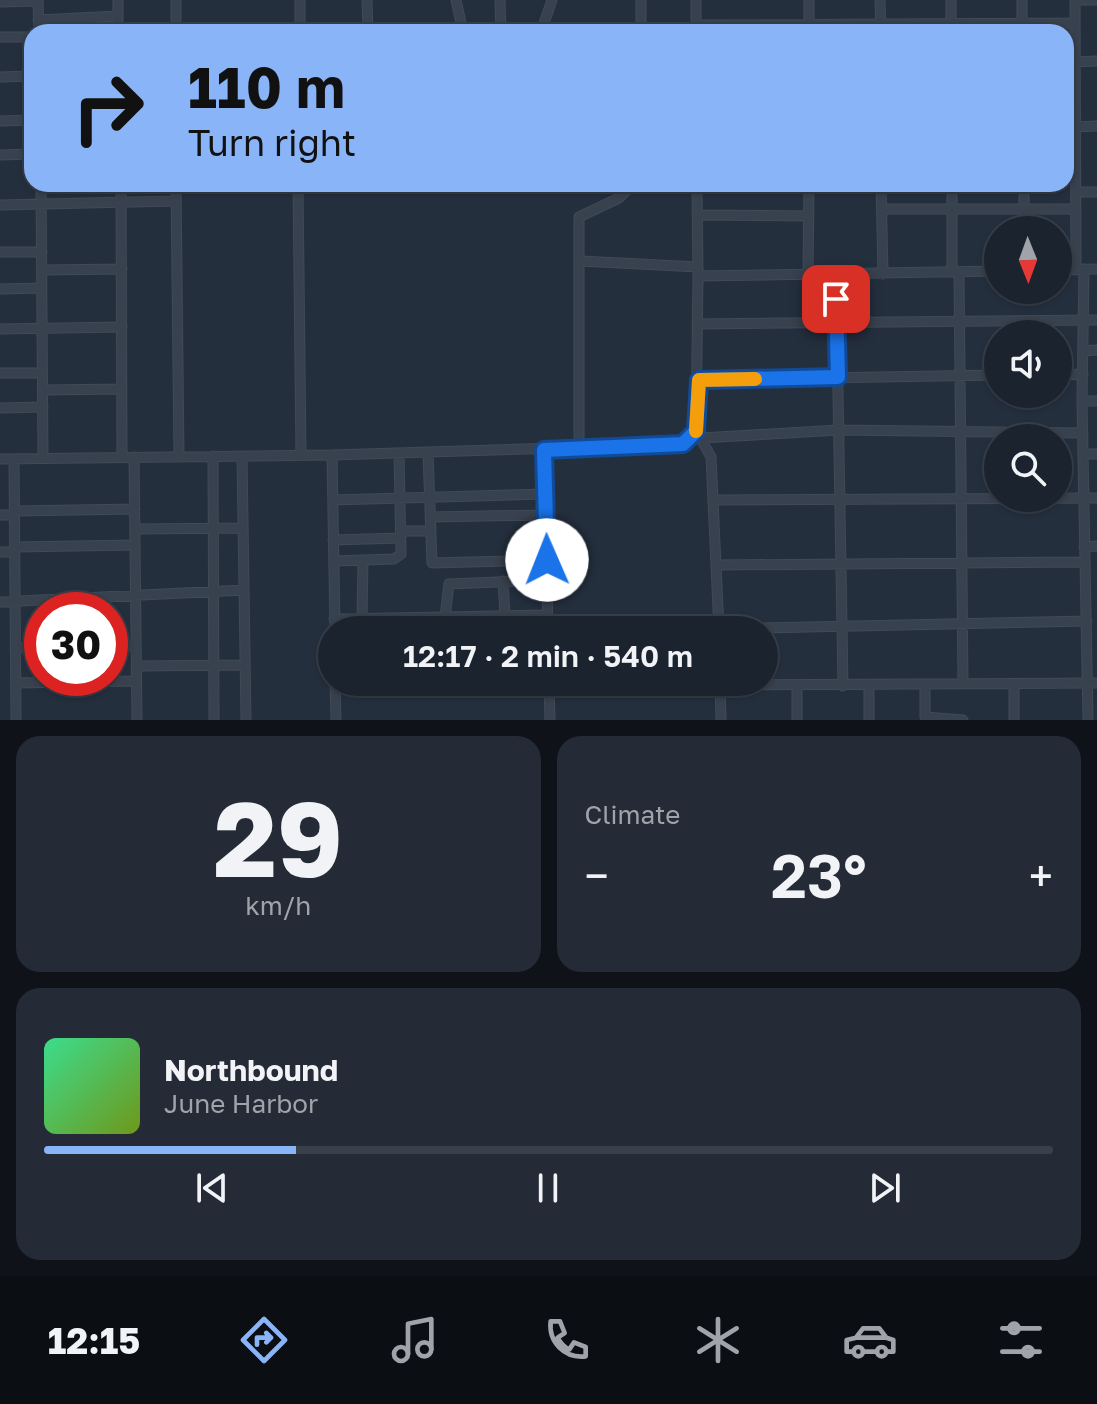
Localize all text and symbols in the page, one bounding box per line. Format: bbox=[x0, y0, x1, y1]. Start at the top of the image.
text: 110 m bbox=[188, 53, 345, 120]
icon: right bbox=[56, 56, 160, 160]
text: Turn right bbox=[188, 121, 356, 164]
north arrow bbox=[984, 216, 1072, 304]
map controls bbox=[984, 216, 1072, 512]
pin bbox=[802, 265, 870, 333]
icon: arrive bbox=[814, 277, 858, 321]
button: sound bbox=[984, 320, 1072, 408]
button: search bbox=[984, 424, 1072, 512]
position arrow bbox=[505, 518, 589, 602]
speed limit sign: 30 bbox=[24, 592, 128, 696]
text: 12:17 · 2 min · 540 m bbox=[403, 638, 693, 674]
text: 29 bbox=[214, 775, 343, 900]
text: Climate bbox=[585, 799, 680, 830]
text: 23° bbox=[771, 839, 867, 911]
text: − bbox=[585, 849, 609, 902]
text: + bbox=[1029, 849, 1053, 902]
text: km/h bbox=[245, 890, 311, 921]
text: Northbound bbox=[164, 1052, 338, 1088]
text: June Harbor bbox=[164, 1088, 318, 1119]
icon: previous bbox=[190, 1166, 234, 1210]
icon: pause bbox=[526, 1166, 570, 1210]
icon: next bbox=[863, 1166, 907, 1210]
icon: directions bbox=[236, 1312, 292, 1368]
icon: music bbox=[387, 1312, 443, 1368]
icon: phone bbox=[539, 1312, 595, 1368]
icon: climate bbox=[690, 1312, 746, 1368]
icon: car bbox=[842, 1312, 898, 1368]
icon: filters bbox=[993, 1312, 1049, 1368]
text: 12:15 bbox=[48, 1319, 140, 1362]

